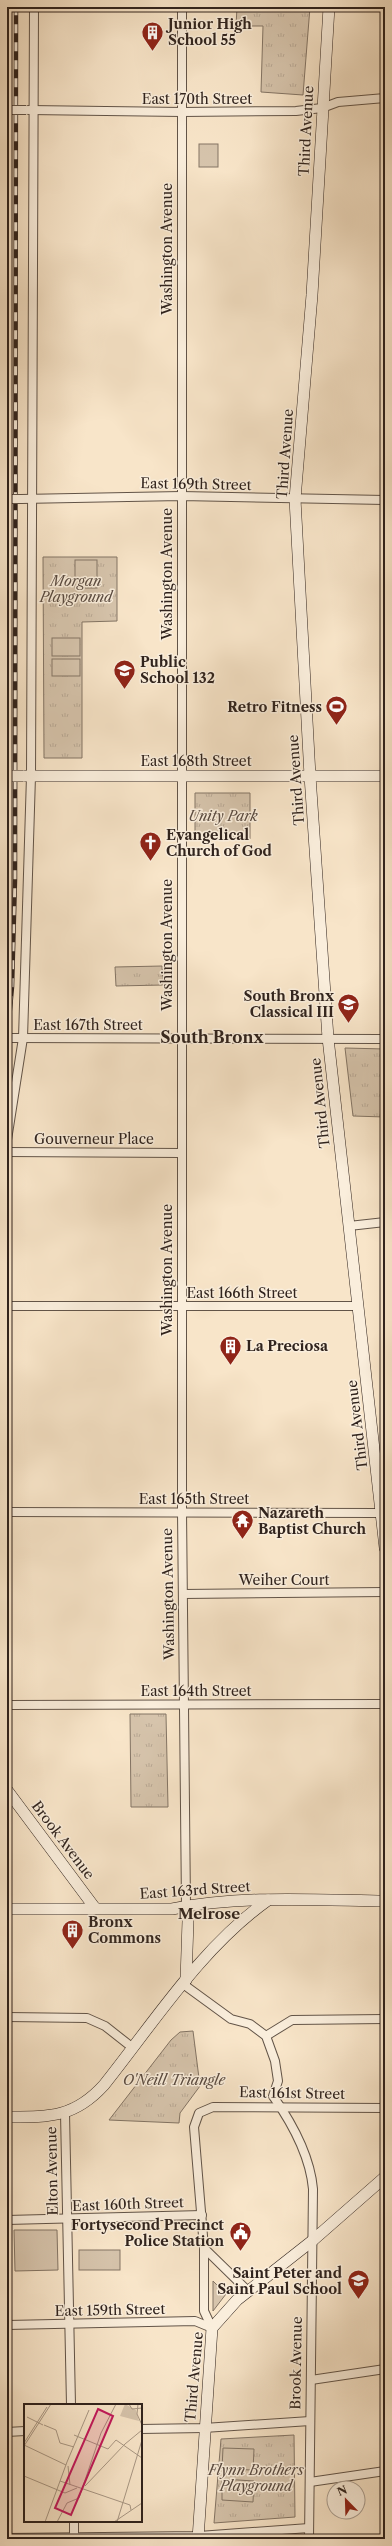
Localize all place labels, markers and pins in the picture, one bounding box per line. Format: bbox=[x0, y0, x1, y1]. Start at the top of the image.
place label: Junior High School 55 bbox=[165, 15, 252, 49]
building icon: Junior High School 55 bbox=[139, 19, 165, 52]
place label: Public School 132 bbox=[140, 653, 215, 687]
school or university icon: Public School 132 bbox=[111, 657, 137, 690]
sports icon: Retro Fitness bbox=[324, 694, 350, 727]
place label: Retro Fitness bbox=[227, 698, 322, 716]
place label: Evangelical Church of God bbox=[166, 826, 273, 860]
church icon: Evangelical Church of God bbox=[137, 830, 163, 863]
place label: South Bronx Classical III bbox=[243, 987, 335, 1021]
school or university icon: South Bronx Classical III bbox=[336, 991, 362, 1024]
building icon: La Preciosa bbox=[217, 1333, 243, 1366]
place label: La Preciosa bbox=[246, 1337, 329, 1355]
place label: Nazareth Baptist Church bbox=[258, 1504, 367, 1538]
temple icon: Nazareth Baptist Church bbox=[230, 1508, 256, 1541]
place label: Bronx Commons bbox=[88, 1913, 161, 1947]
building icon: Bronx Commons bbox=[59, 1917, 85, 1950]
place label: Fortysecond Precinct Police Station bbox=[71, 2216, 224, 2250]
public building icon: Fortysecond Precinct Police Station bbox=[227, 2220, 253, 2253]
place label: Saint Peter and Saint Paul School bbox=[217, 2264, 343, 2298]
school or university icon: Saint Peter and Saint Paul School bbox=[345, 2268, 371, 2301]

